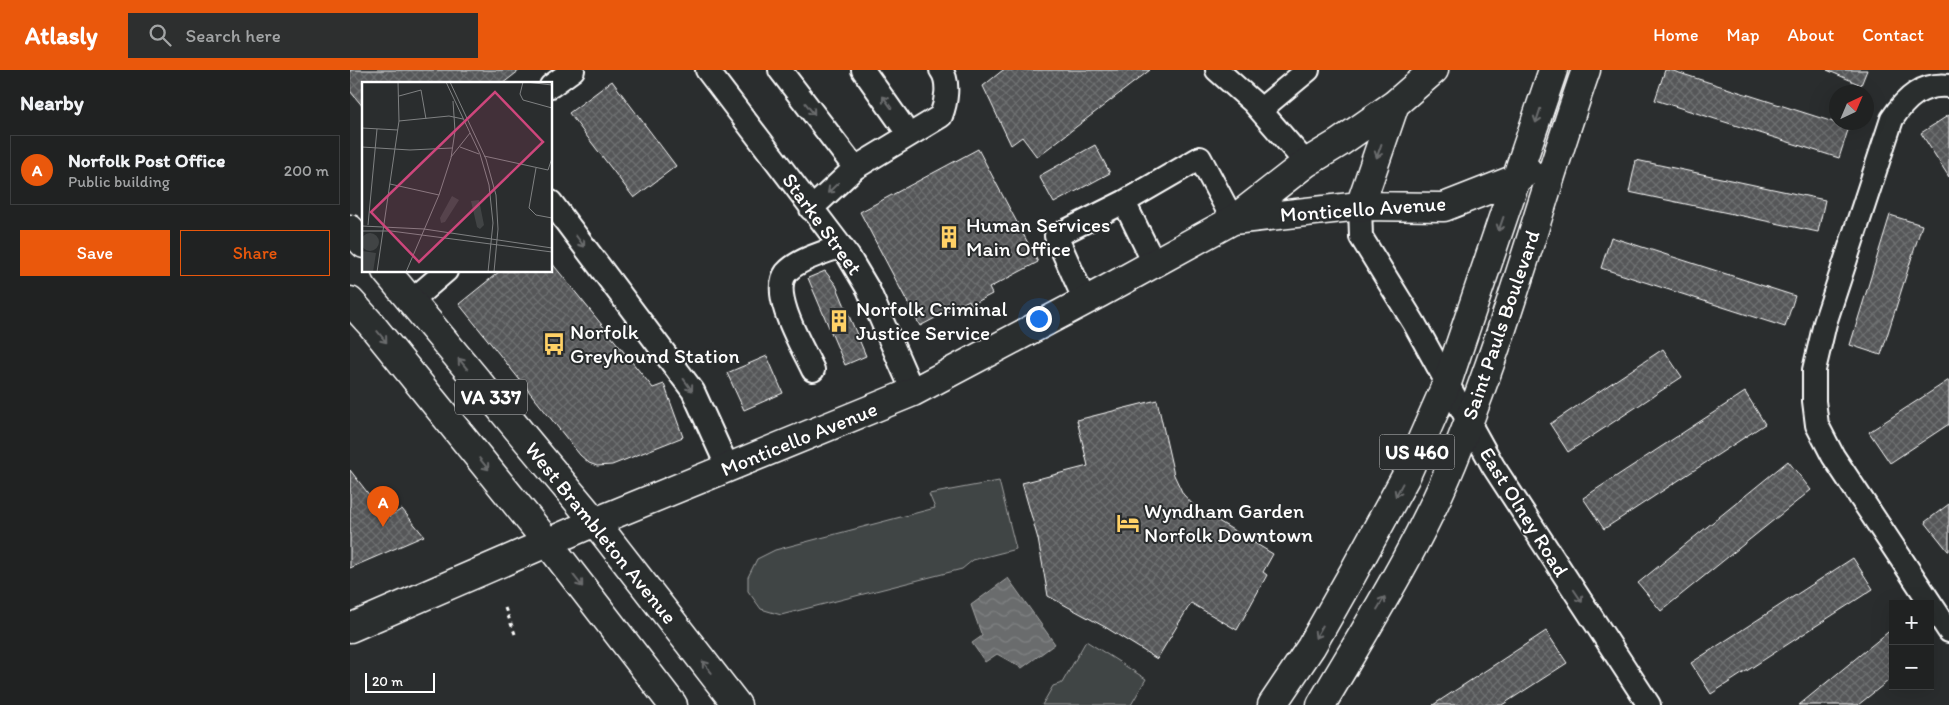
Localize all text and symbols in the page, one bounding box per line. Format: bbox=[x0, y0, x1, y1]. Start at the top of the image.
search box bbox=[128, 13, 478, 58]
text: Atlasly bbox=[25, 21, 98, 50]
icon: search bbox=[146, 21, 174, 49]
text: Search here bbox=[186, 24, 281, 47]
text: Home bbox=[1653, 24, 1699, 46]
text: Map bbox=[1727, 24, 1760, 46]
text: About bbox=[1788, 24, 1834, 46]
text: Contact bbox=[1862, 24, 1924, 46]
inset map bbox=[362, 82, 552, 272]
north arrow bbox=[1829, 85, 1874, 130]
text: Nearby bbox=[20, 90, 84, 115]
one-way arrow bbox=[882, 95, 892, 109]
one-way arrow bbox=[805, 102, 815, 116]
one-way arrow bbox=[1532, 108, 1542, 124]
one-way arrow bbox=[1373, 142, 1383, 158]
text: Norfolk Post Office bbox=[68, 149, 225, 172]
text: A bbox=[32, 161, 42, 180]
text: 200 m bbox=[284, 161, 329, 180]
street label: Starke Street bbox=[777, 168, 868, 280]
text: Public building bbox=[68, 172, 170, 191]
one-way arrow bbox=[827, 182, 839, 194]
street label: Monticello Avenue bbox=[1279, 190, 1447, 227]
place label: Human Services Main Office bbox=[966, 212, 1110, 261]
one-way arrow bbox=[1496, 216, 1506, 232]
building icon: Human Services Main Office bbox=[936, 224, 962, 250]
street label: Saint Pauls Boulevard bbox=[1456, 227, 1545, 423]
button: Save bbox=[20, 230, 170, 276]
button: Share bbox=[180, 230, 330, 276]
one-way arrow bbox=[575, 234, 586, 247]
place label: Norfolk Criminal Justice Service bbox=[856, 296, 1007, 345]
your location bbox=[1026, 306, 1052, 332]
building icon: Norfolk Criminal Justice Service bbox=[826, 308, 852, 334]
place label: Norfolk Greyhound Station bbox=[570, 319, 740, 368]
one-way arrow bbox=[377, 331, 388, 344]
bus stop icon: Norfolk Greyhound Station bbox=[541, 331, 567, 357]
one-way arrow bbox=[458, 357, 469, 370]
one-way arrow bbox=[683, 378, 693, 392]
road number: VA 337 bbox=[455, 380, 527, 414]
street label: Monticello Avenue bbox=[717, 396, 881, 481]
road number: US 460 bbox=[1380, 434, 1454, 470]
street label: West Brambleton Avenue bbox=[520, 437, 683, 629]
street label: East Olney Road bbox=[1475, 442, 1574, 581]
one-way arrow bbox=[479, 457, 490, 470]
one-way arrow bbox=[1393, 482, 1403, 496]
pin: A bbox=[367, 486, 399, 527]
place label: Wyndham Garden Norfolk Downtown bbox=[1144, 498, 1313, 547]
hotel icon: Wyndham Garden Norfolk Downtown bbox=[1115, 510, 1141, 536]
one-way arrow bbox=[572, 574, 583, 587]
one-way arrow bbox=[1573, 589, 1583, 603]
one-way arrow bbox=[1377, 596, 1387, 610]
map controls bbox=[1889, 600, 1934, 690]
button: + bbox=[1889, 600, 1934, 645]
one-way arrow bbox=[1314, 624, 1324, 638]
button: − bbox=[1889, 645, 1934, 690]
one-way arrow bbox=[702, 660, 713, 673]
scale bar bbox=[365, 670, 435, 693]
text: 20 m bbox=[372, 673, 403, 690]

